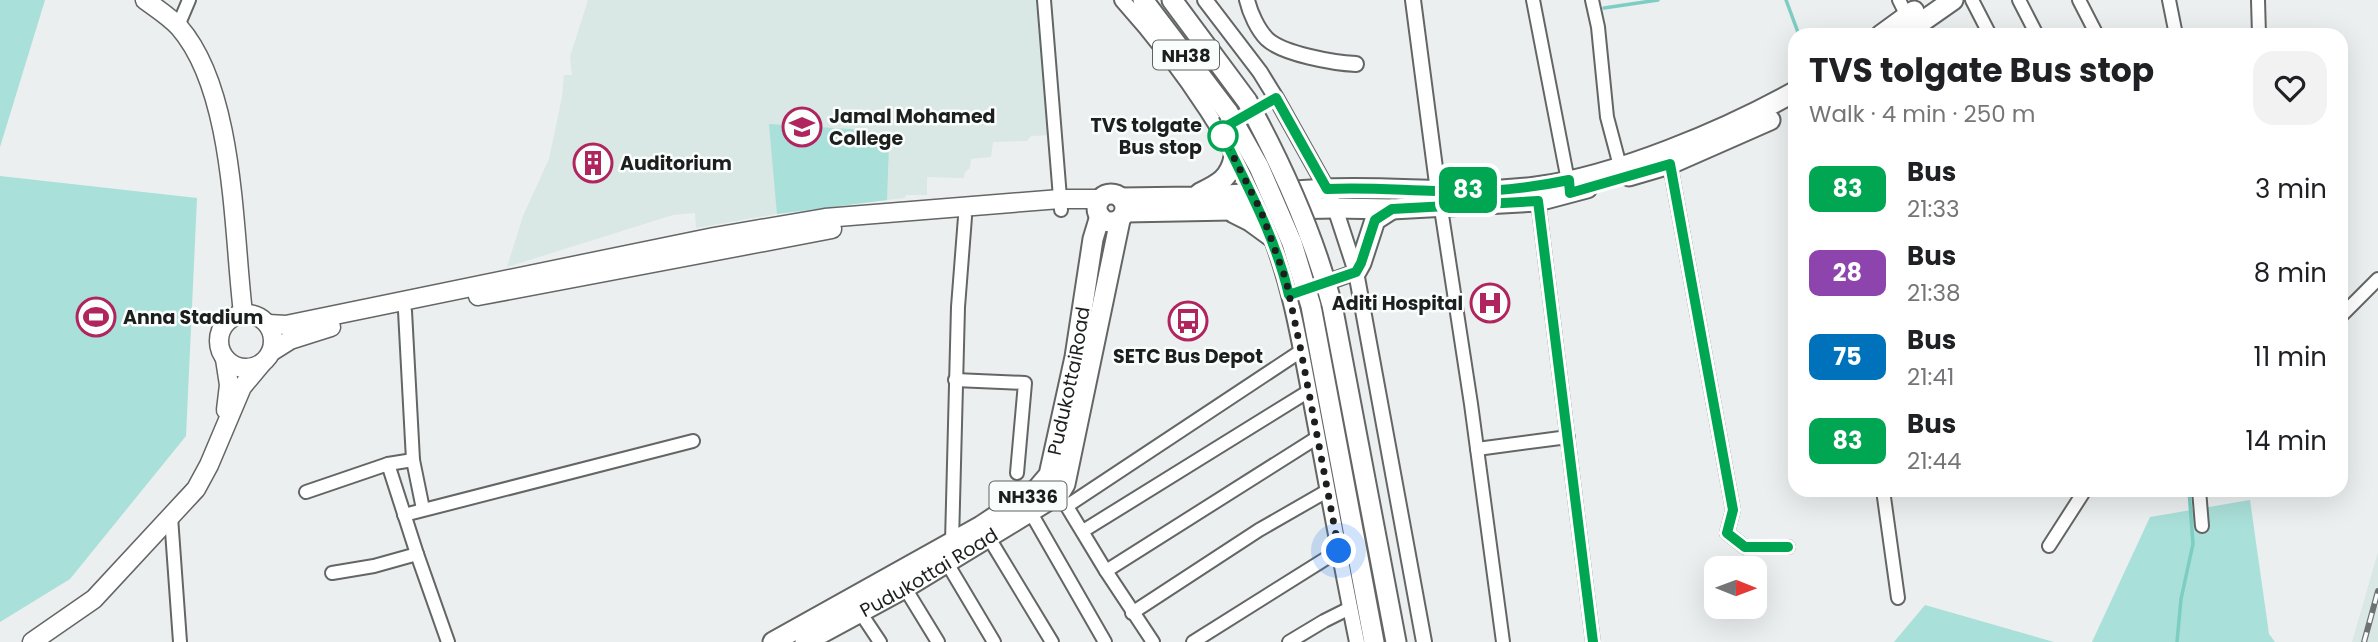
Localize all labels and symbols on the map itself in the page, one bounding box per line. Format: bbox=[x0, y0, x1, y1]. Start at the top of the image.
road number: NH38 bbox=[1153, 40, 1219, 70]
place label: Jamal Mohamed College bbox=[829, 103, 996, 152]
school or university icon: Jamal Mohamed College bbox=[781, 106, 823, 148]
place label: TVS tolgate Bus stop bbox=[1091, 112, 1202, 161]
marker: TVS tolgate Bus stop bbox=[1208, 121, 1238, 151]
building icon: Auditorium bbox=[572, 142, 614, 184]
place label: Auditorium bbox=[620, 150, 732, 177]
line badge: 83 bbox=[1436, 167, 1500, 213]
hospital icon: Aditi Hospital bbox=[1469, 282, 1511, 324]
place label: Aditi Hospital bbox=[1332, 290, 1463, 317]
sports icon: Anna Stadium bbox=[75, 296, 117, 338]
bus stop icon: SETC Bus Depot bbox=[1167, 300, 1209, 342]
place label: Anna Stadium bbox=[123, 304, 263, 331]
street label: PudukottaiRoad bbox=[1040, 305, 1096, 458]
place label: SETC Bus Depot bbox=[1113, 343, 1263, 370]
road number: NH336 bbox=[990, 482, 1066, 510]
street label: Pudukottai Road bbox=[855, 521, 1003, 623]
your location bbox=[1321, 533, 1356, 568]
north arrow bbox=[1704, 556, 1768, 620]

